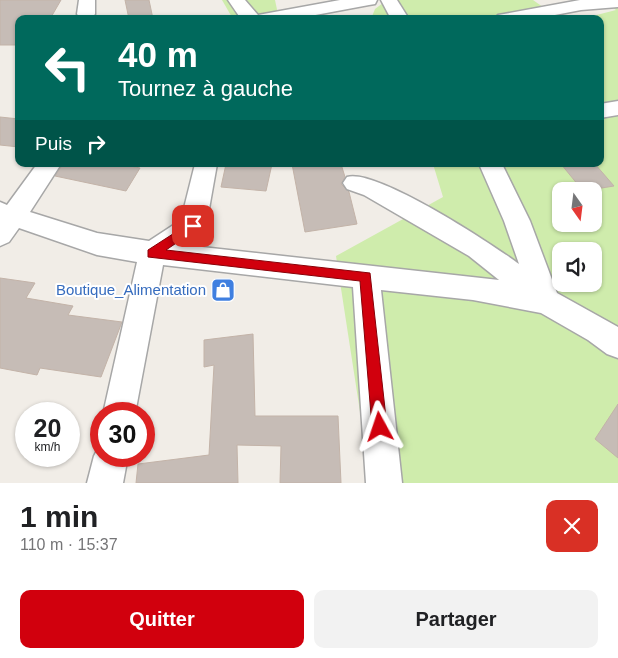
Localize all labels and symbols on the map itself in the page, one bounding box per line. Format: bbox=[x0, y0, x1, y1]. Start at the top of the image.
north arrow bbox=[552, 182, 602, 232]
pin bbox=[172, 205, 214, 247]
shop icon: Boutique_Alimentation bbox=[210, 277, 236, 303]
place label: Boutique_Alimentation bbox=[56, 281, 206, 298]
position arrow bbox=[353, 400, 405, 452]
speed limit sign: 30 bbox=[90, 402, 155, 467]

